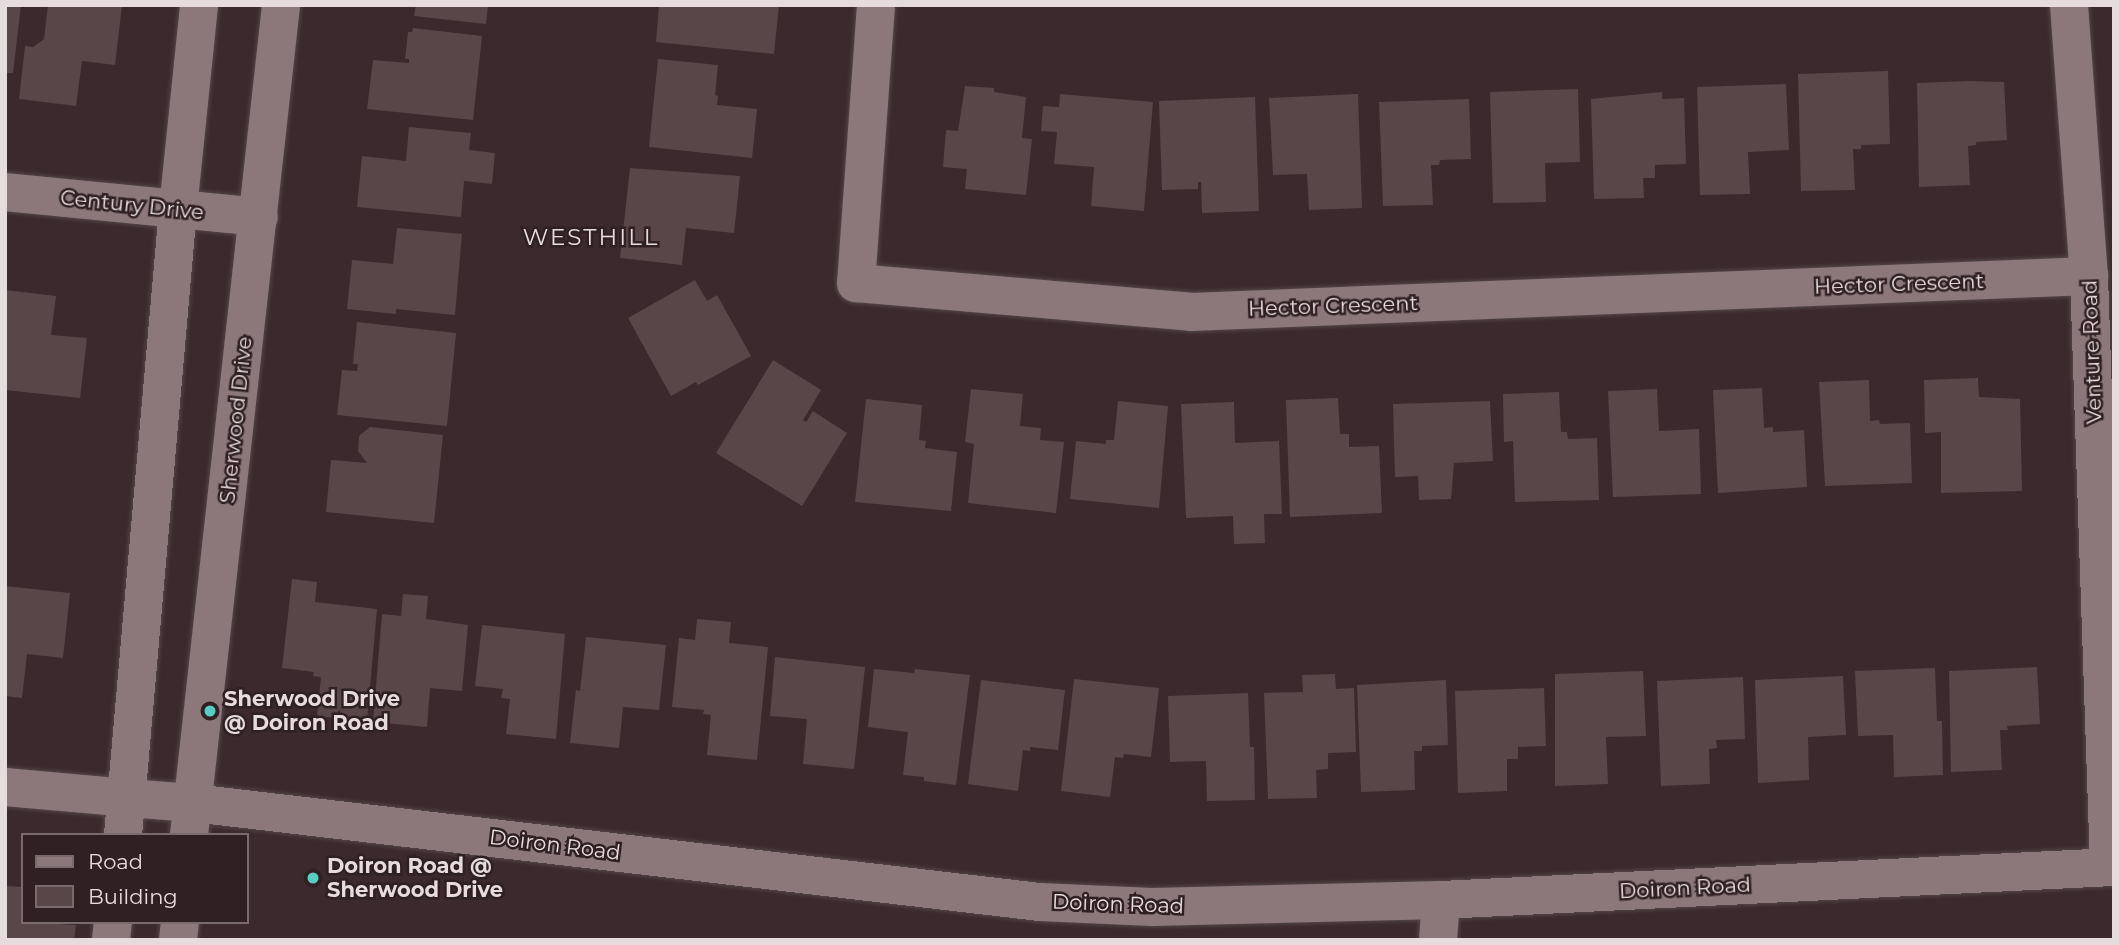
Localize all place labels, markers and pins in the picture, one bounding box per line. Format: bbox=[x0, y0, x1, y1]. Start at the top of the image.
place label: Sherwood Drive @ Doiron Road bbox=[224, 686, 400, 736]
marker: Sherwood Drive @ Doiron Road bbox=[202, 703, 218, 719]
place label: Doiron Road @ Sherwood Drive bbox=[327, 853, 503, 903]
marker: Doiron Road @ Sherwood Drive bbox=[305, 870, 321, 886]

